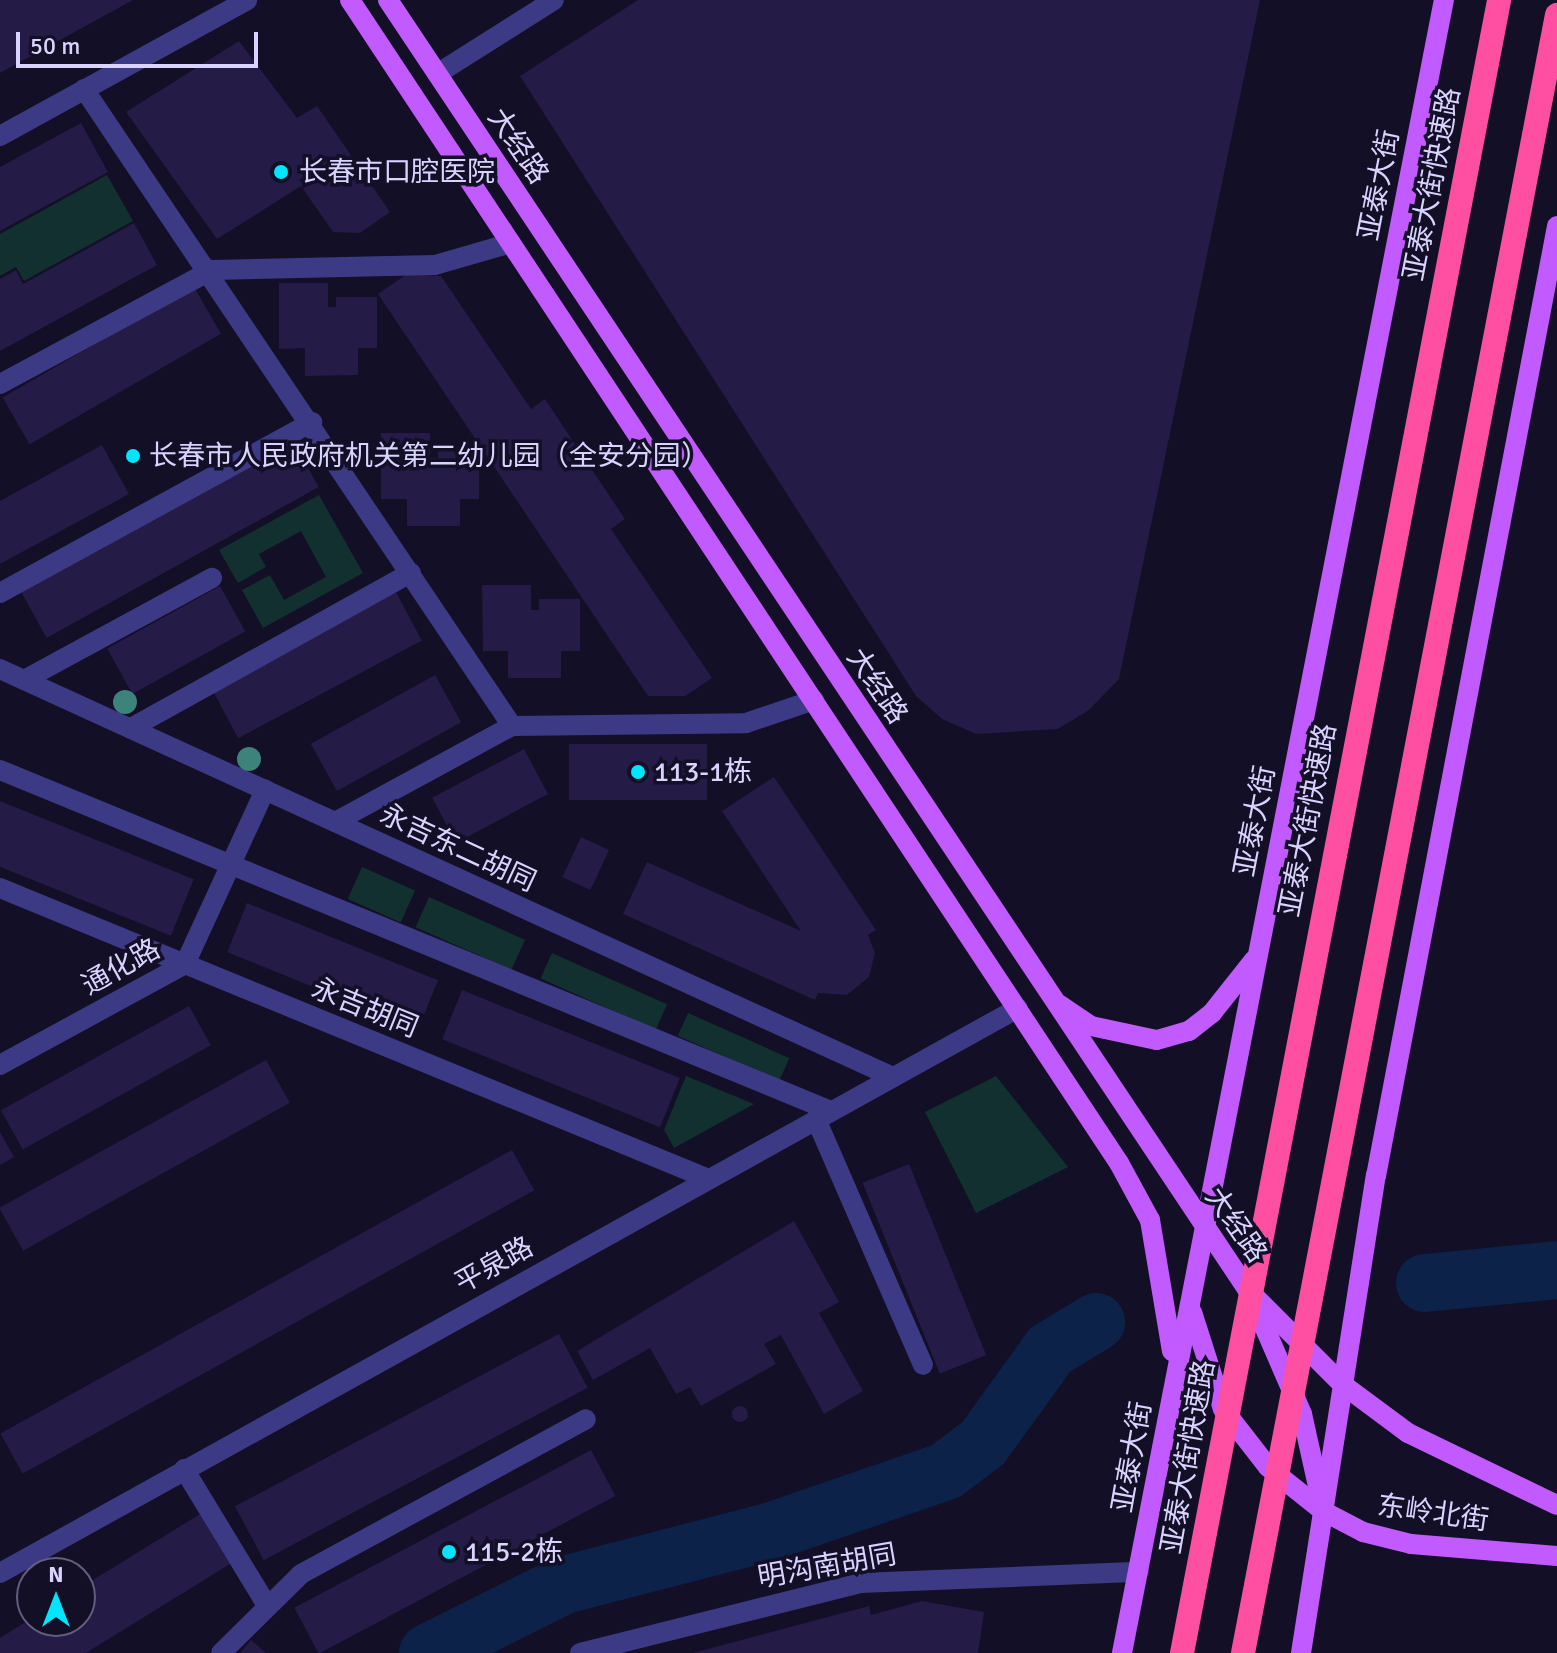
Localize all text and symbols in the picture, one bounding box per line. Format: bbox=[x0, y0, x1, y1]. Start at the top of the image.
scale bar bbox=[20, 16, 262, 66]
text: 50 m bbox=[30, 31, 80, 61]
street label: 亚泰大街快速路 bbox=[1397, 85, 1467, 283]
street label: 大经路 bbox=[481, 102, 555, 190]
street label: 亚泰大街 bbox=[1352, 127, 1406, 243]
place label: 长春市口腔医院 bbox=[299, 155, 495, 189]
marker: 长春市口腔医院 bbox=[270, 161, 292, 183]
place label: 长春市人民政府机关第二幼儿园（全安分园） bbox=[149, 439, 709, 473]
marker: 长春市人民政府机关第二幼儿园（全安分园） bbox=[124, 447, 142, 465]
street label: 大经路 bbox=[840, 642, 914, 730]
street label: 亚泰大街快速路 bbox=[1273, 721, 1343, 919]
place label: 113-1栋 bbox=[654, 755, 752, 789]
marker: 113-1栋 bbox=[629, 763, 647, 781]
street label: 亚泰大街 bbox=[1228, 763, 1282, 879]
street label: 永吉东二胡同 bbox=[375, 797, 541, 899]
street label: 通化路 bbox=[76, 932, 166, 1002]
street label: 永吉胡同 bbox=[307, 971, 423, 1045]
street label: 大经路 bbox=[1198, 1181, 1274, 1269]
street label: 平泉路 bbox=[449, 1230, 539, 1300]
street label: 亚泰大街快速路 bbox=[1154, 1358, 1222, 1556]
street label: 亚泰大街 bbox=[1106, 1399, 1158, 1515]
street label: 东岭北街 bbox=[1375, 1489, 1491, 1537]
place label: 115-2栋 bbox=[465, 1535, 563, 1569]
street label: 明沟南胡同 bbox=[755, 1537, 899, 1595]
marker: 115-2栋 bbox=[440, 1543, 458, 1561]
north arrow bbox=[16, 1557, 96, 1637]
text: N bbox=[48, 1561, 64, 1588]

